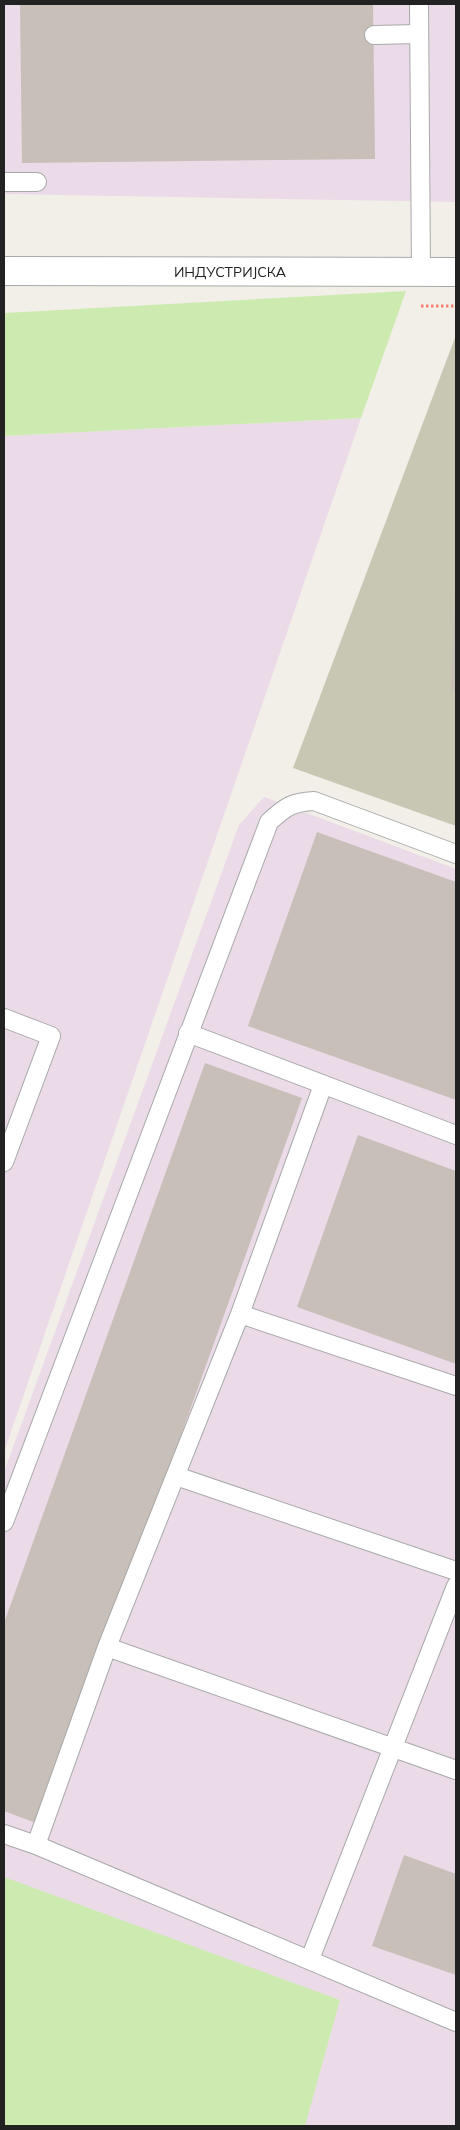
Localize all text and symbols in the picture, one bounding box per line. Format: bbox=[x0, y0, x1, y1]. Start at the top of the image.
street label: ИНДУСТРИЈСКА bbox=[174, 263, 287, 281]

